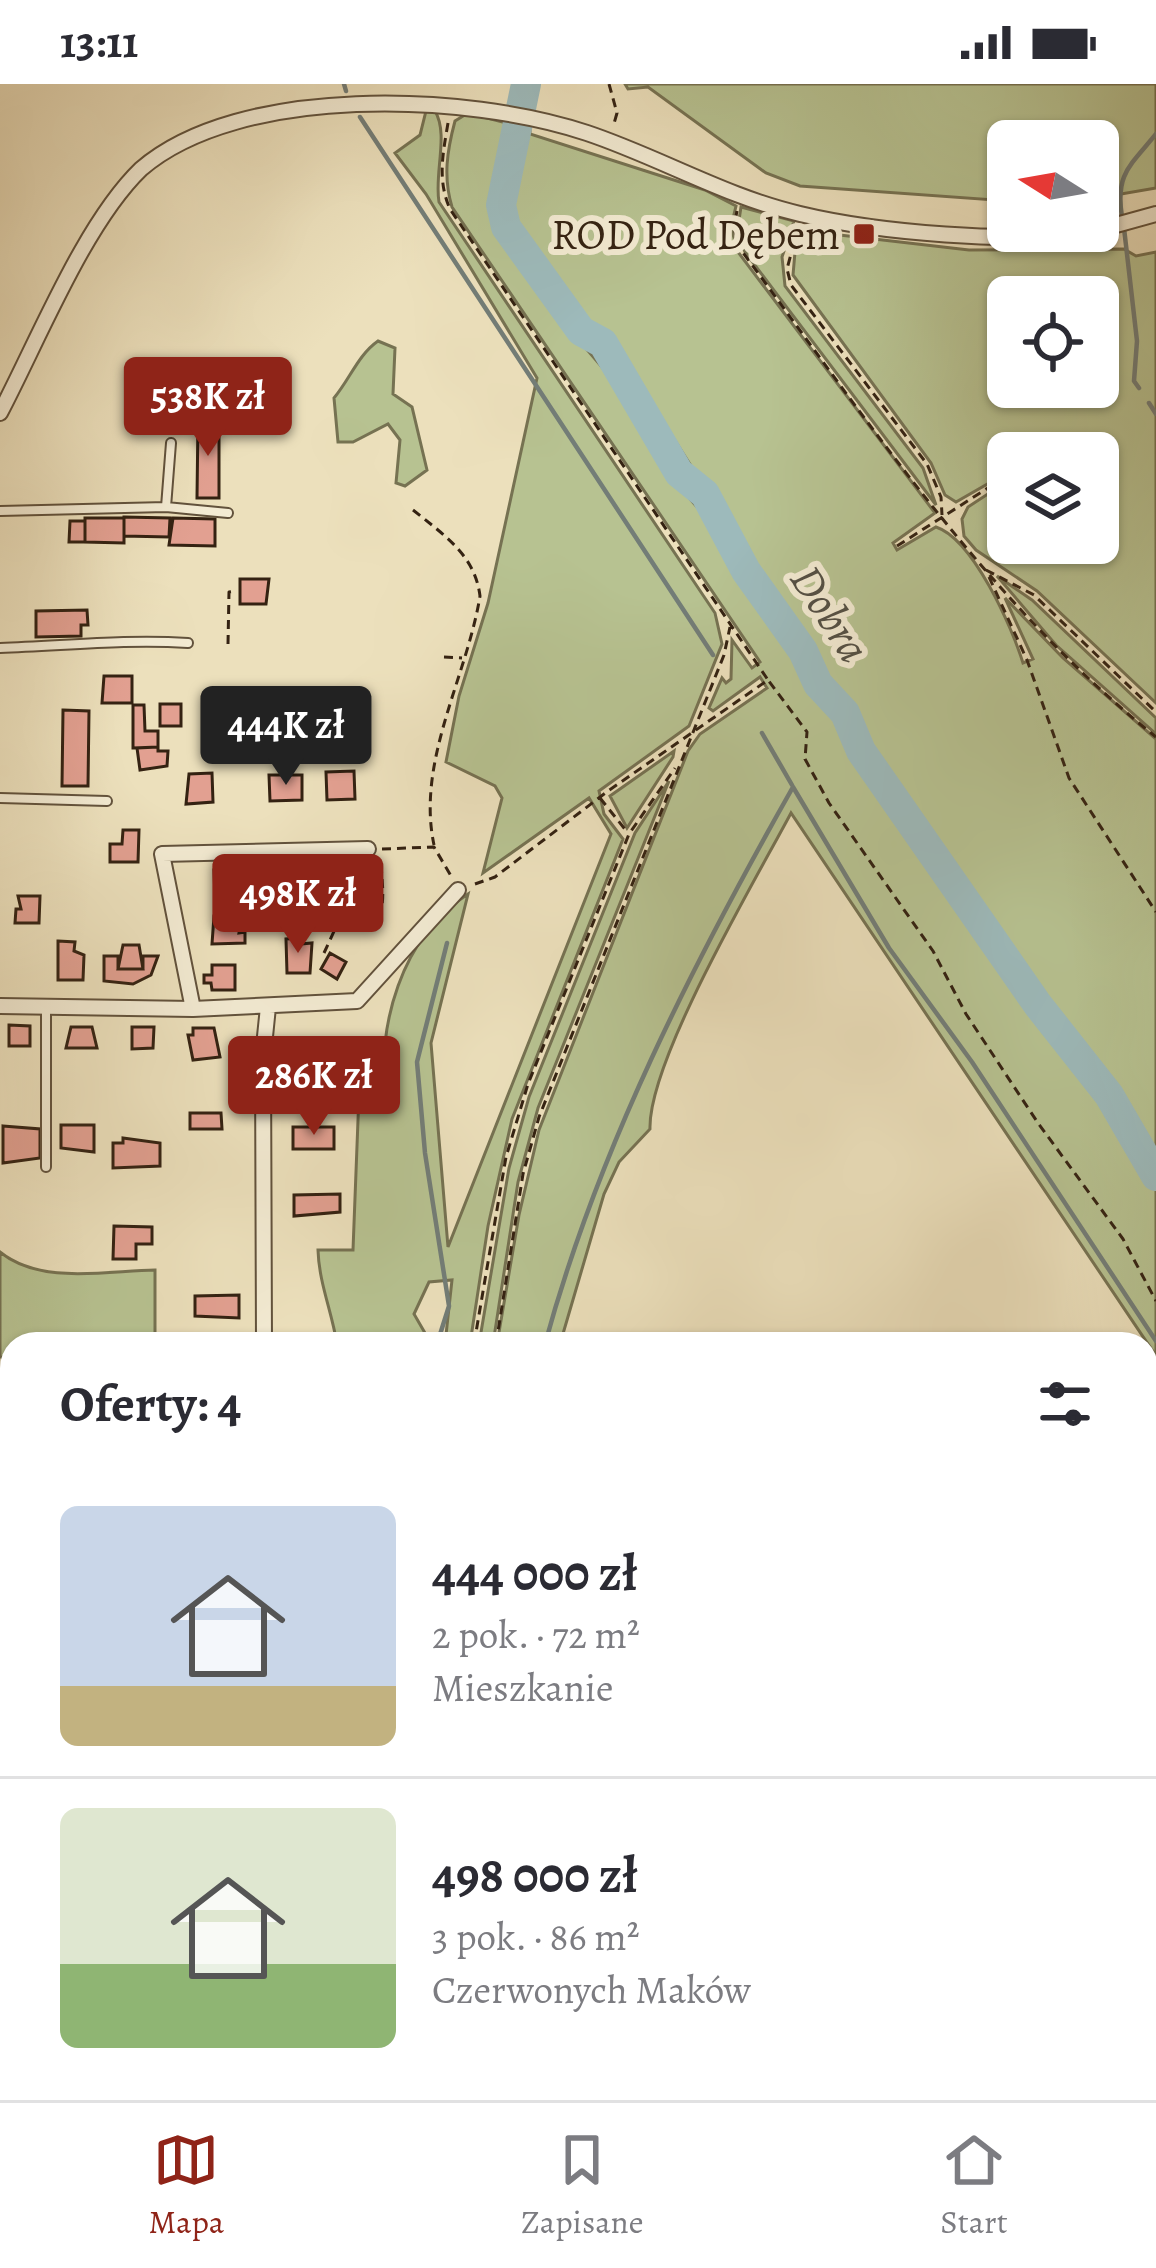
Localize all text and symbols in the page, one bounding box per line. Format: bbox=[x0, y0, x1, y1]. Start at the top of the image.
text: 13:11 bbox=[60, 11, 138, 73]
north arrow bbox=[987, 120, 1119, 252]
map controls bbox=[987, 120, 1119, 564]
place label: ROD Pod Dębem bbox=[551, 206, 840, 263]
marker: ROD Pod Dębem bbox=[851, 221, 877, 247]
button: locate bbox=[987, 276, 1119, 408]
pin: 538K zł bbox=[97, 357, 319, 459]
text: 538K zł bbox=[151, 369, 265, 422]
button: layers bbox=[987, 432, 1119, 564]
water label: Dobra bbox=[776, 553, 885, 674]
pin: 444K zł bbox=[175, 686, 397, 788]
text: 444K zł bbox=[227, 698, 345, 751]
pin: 498K zł bbox=[187, 854, 409, 956]
text: 498K zł bbox=[239, 866, 357, 919]
pin: 286K zł bbox=[203, 1036, 425, 1138]
text: 286K zł bbox=[255, 1048, 373, 1101]
text: Oferty: 4 bbox=[60, 1369, 241, 1439]
icon: filters bbox=[1032, 1371, 1098, 1437]
text: 444 000 zł bbox=[432, 1538, 637, 1608]
icon: home bbox=[156, 1554, 300, 1698]
text: 2 pok. · 72 m² bbox=[432, 1608, 640, 1661]
text: Mieszkanie bbox=[432, 1661, 613, 1714]
text: 498 000 zł bbox=[432, 1840, 638, 1910]
icon: home bbox=[156, 1856, 300, 2000]
text: 3 pok. · 86 m² bbox=[432, 1910, 640, 1963]
text: Czerwonych Maków bbox=[432, 1963, 751, 2016]
tab: Mapa bbox=[148, 2127, 224, 2244]
tab: Zapisane bbox=[521, 2127, 643, 2244]
tab: Start bbox=[940, 2127, 1008, 2244]

